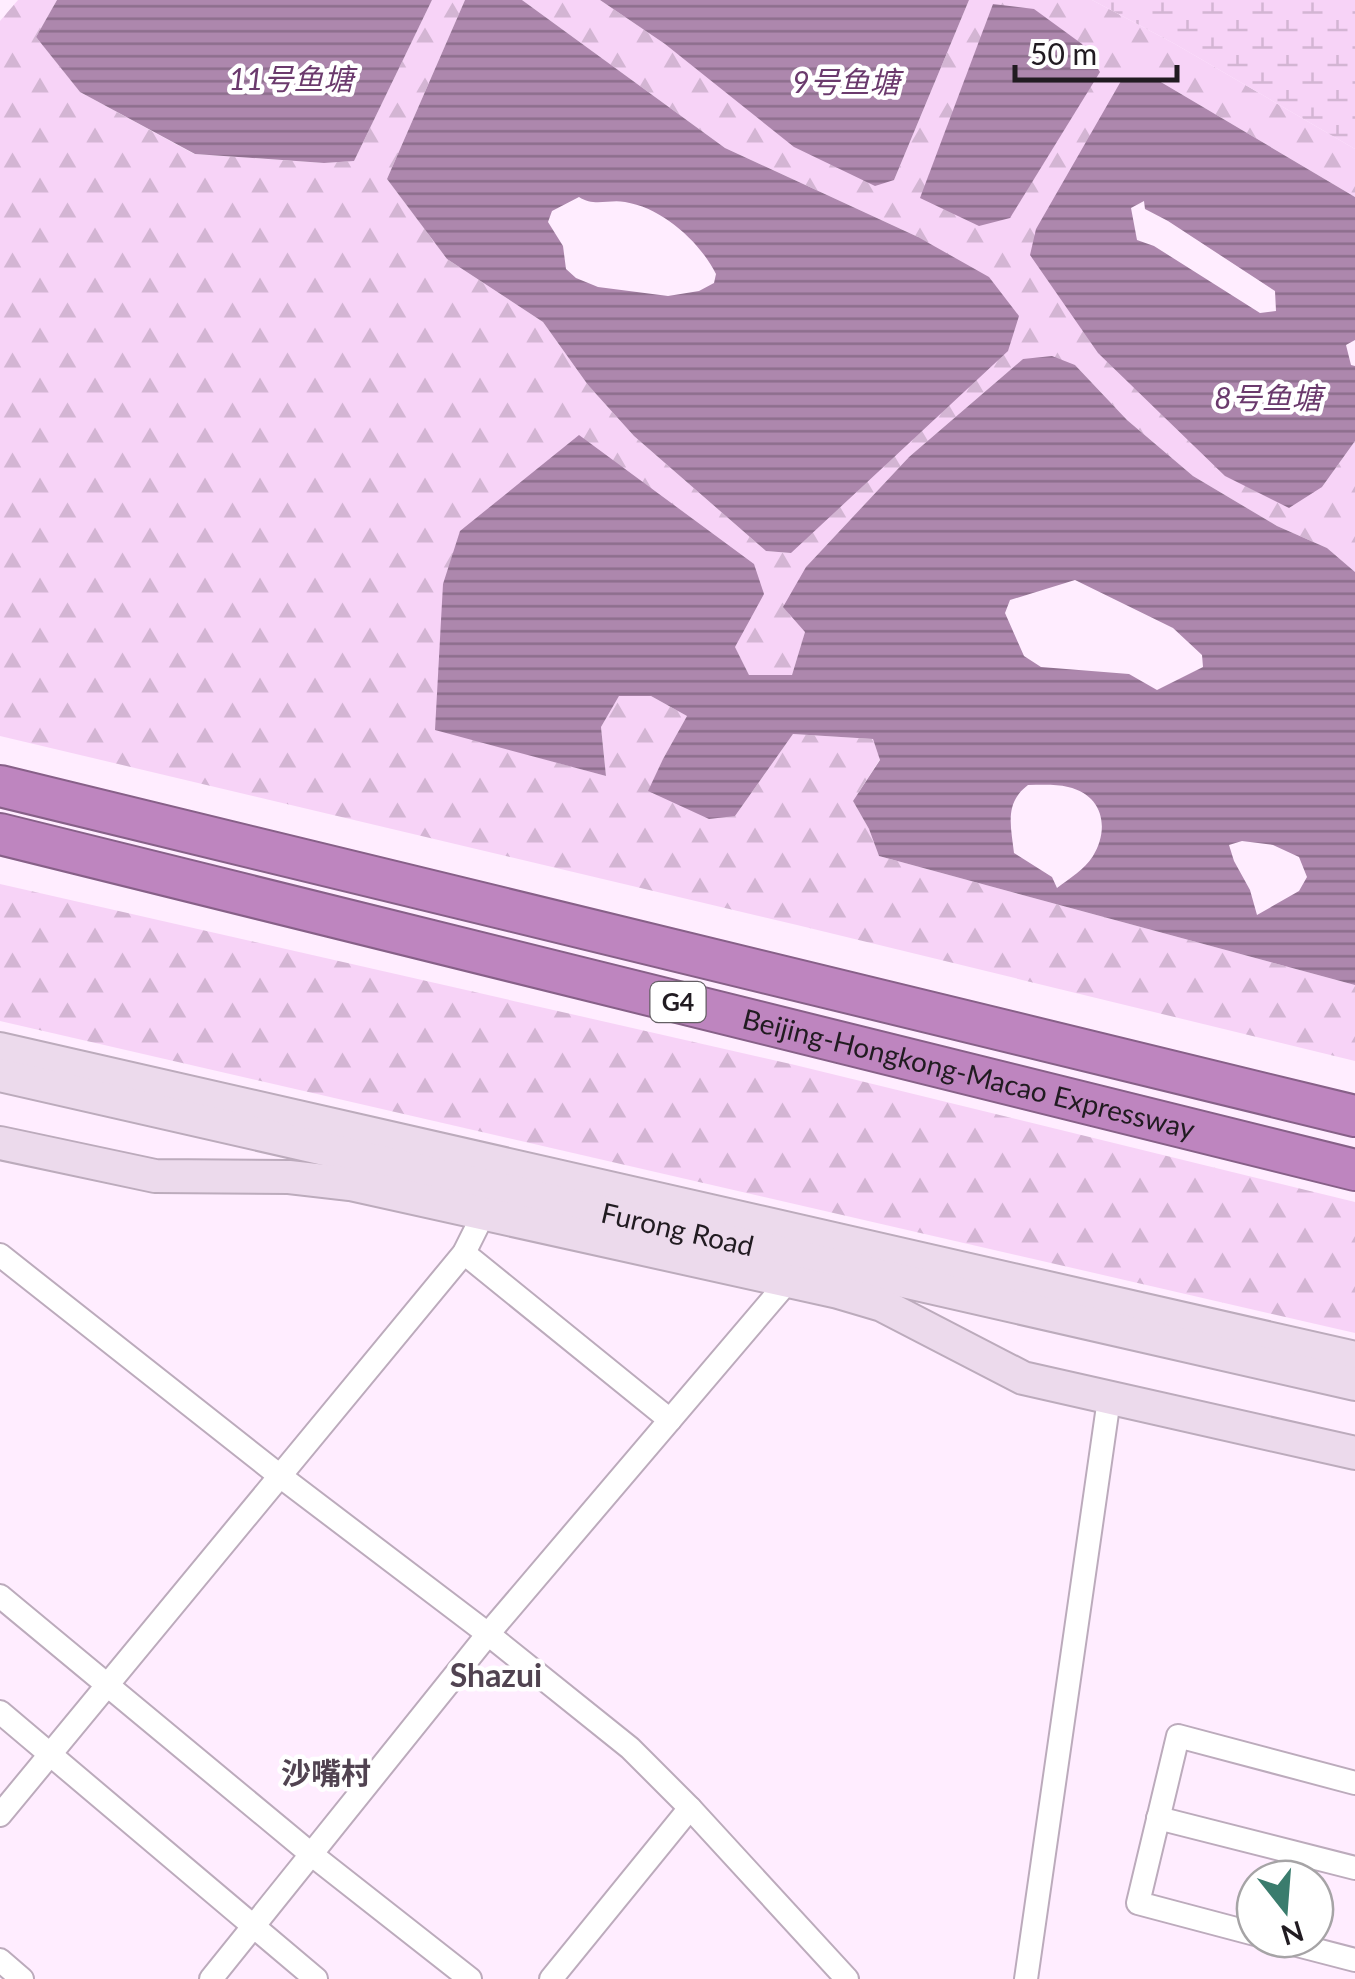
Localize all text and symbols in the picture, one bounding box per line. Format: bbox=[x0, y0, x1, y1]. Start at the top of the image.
scale bar bbox=[1015, 20, 1178, 82]
text: 50 m bbox=[1030, 35, 1097, 71]
water label: 11号鱼塘 bbox=[229, 60, 358, 96]
water label: 9号鱼塘 bbox=[792, 63, 905, 99]
water label: 8号鱼塘 bbox=[1214, 379, 1327, 415]
road number: G4 bbox=[650, 982, 706, 1022]
street label: Beijing-Hongkong-Macao Expressway bbox=[739, 1001, 1199, 1146]
street label: Furong Road bbox=[598, 1195, 757, 1262]
district label: Shazui bbox=[450, 1655, 542, 1694]
district label: 沙嘴村 bbox=[281, 1754, 371, 1790]
north arrow bbox=[1235, 1859, 1335, 1959]
text: N bbox=[1277, 1914, 1308, 1953]

